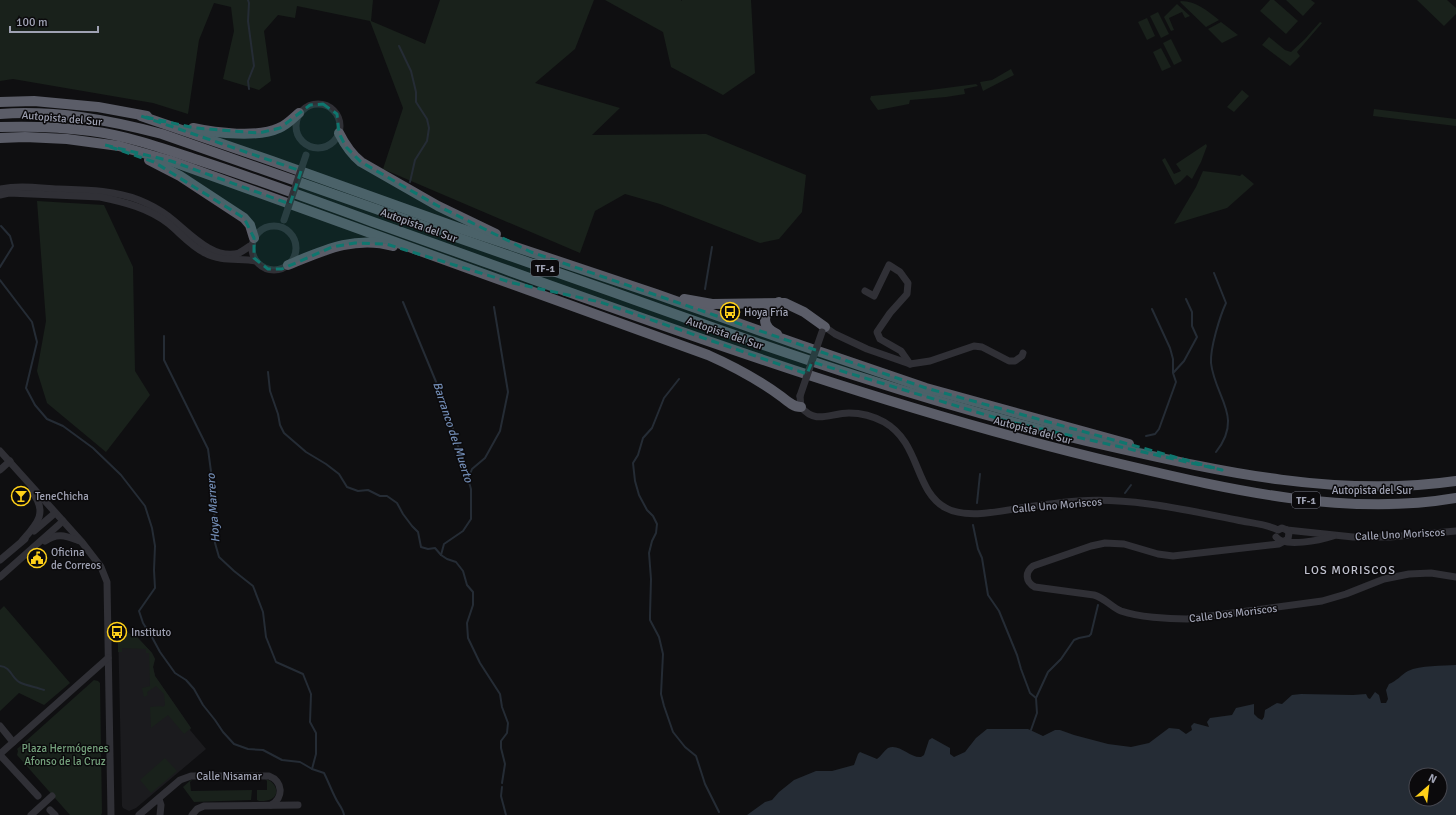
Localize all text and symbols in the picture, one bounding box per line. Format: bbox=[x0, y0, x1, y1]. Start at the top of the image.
scale bar bbox=[10, 8, 98, 34]
text: 100 m bbox=[16, 15, 48, 30]
street label: Autopista del Sur bbox=[21, 109, 103, 128]
street label: Autopista del Sur bbox=[379, 206, 459, 245]
road number: TF-1 bbox=[531, 260, 559, 276]
bus stop icon: Hoya Fría bbox=[719, 301, 741, 323]
place label: Hoya Fría bbox=[744, 306, 789, 319]
street label: Autopista del Sur bbox=[685, 314, 765, 353]
water label: Barranco del Muerto bbox=[429, 380, 476, 485]
street label: Autopista del Sur bbox=[992, 414, 1074, 447]
water label: Hoya Marrero bbox=[204, 472, 223, 543]
street label: Autopista del Sur bbox=[1332, 484, 1412, 497]
bar icon: TeneChicha bbox=[10, 485, 32, 507]
place label: TeneChicha bbox=[35, 490, 89, 503]
road number: TF-1 bbox=[1292, 492, 1320, 508]
street label: Calle Uno Moriscos bbox=[1012, 495, 1103, 516]
street label: Calle Uno Moriscos bbox=[1355, 526, 1446, 543]
place label: Oficina de Correos bbox=[51, 546, 101, 572]
public building icon: Oficina de Correos bbox=[26, 547, 48, 569]
district label: LOS MORISCOS bbox=[1304, 563, 1396, 578]
street label: Calle Dos Moriscos bbox=[1188, 602, 1278, 625]
bus stop icon: Instituto bbox=[106, 621, 128, 643]
place label: Instituto bbox=[131, 626, 172, 639]
park label: Plaza Hermógenes Afonso de la Cruz bbox=[21, 742, 109, 768]
north arrow bbox=[1408, 767, 1448, 807]
street label: Calle Nisamar bbox=[196, 770, 262, 783]
text: N bbox=[1426, 771, 1439, 786]

